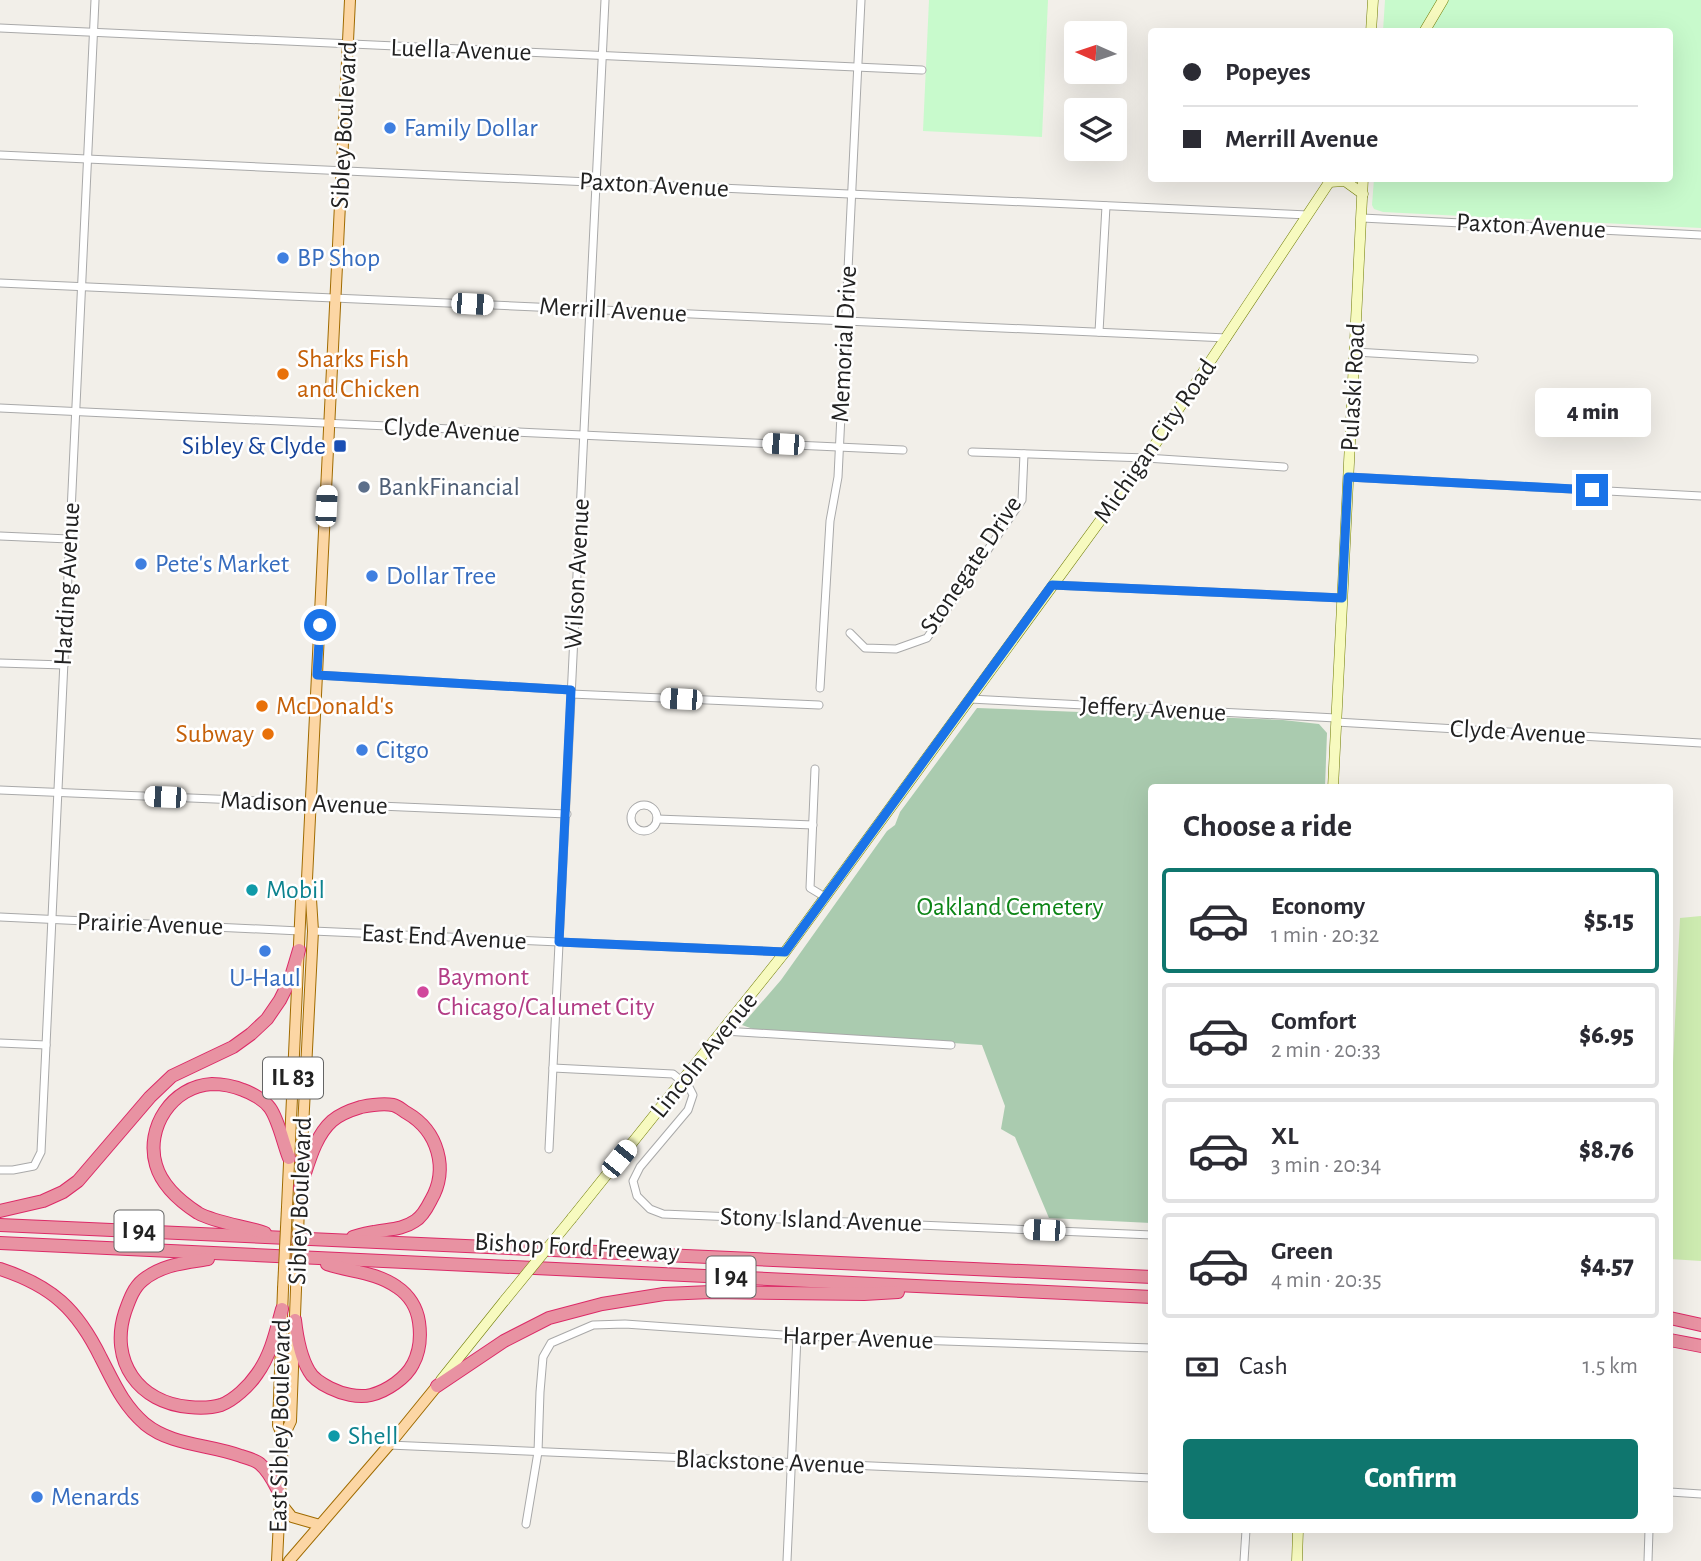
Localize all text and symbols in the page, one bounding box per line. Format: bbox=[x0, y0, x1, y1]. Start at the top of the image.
north arrow bbox=[1064, 21, 1127, 84]
map controls bbox=[1064, 21, 1127, 161]
street label: Luella Avenue bbox=[390, 35, 532, 65]
street label: Sibley Boulevard bbox=[327, 40, 361, 210]
text: Popeyes bbox=[1225, 59, 1311, 85]
button: layers bbox=[1064, 98, 1127, 161]
place label: Family Dollar bbox=[404, 115, 538, 141]
marker: Family Dollar bbox=[382, 120, 398, 136]
text: Merrill Avenue bbox=[1225, 126, 1378, 152]
street label: Paxton Avenue bbox=[578, 168, 730, 202]
street label: Paxton Avenue bbox=[1455, 209, 1607, 243]
place label: BP Shop bbox=[297, 245, 380, 271]
marker: BP Shop bbox=[275, 250, 291, 266]
street label: Memorial Drive bbox=[827, 265, 861, 423]
car bbox=[451, 292, 494, 316]
street label: Merrill Avenue bbox=[538, 293, 688, 327]
street label: Pulaski Road bbox=[1337, 322, 1369, 452]
place label: Sharks Fish and Chicken bbox=[297, 346, 420, 402]
street label: Michigan City Road bbox=[1089, 354, 1221, 528]
marker: Sharks Fish and Chicken bbox=[275, 366, 291, 382]
callout: 4 min bbox=[1534, 388, 1650, 438]
text: 4 min bbox=[1567, 401, 1619, 424]
street label: Clyde Avenue bbox=[383, 413, 521, 447]
car bbox=[762, 432, 805, 456]
place label: Sibley & Clyde bbox=[182, 433, 326, 459]
marker: Sibley & Clyde bbox=[332, 438, 348, 454]
place label: BankFinancial bbox=[378, 474, 520, 500]
route end bbox=[1576, 474, 1608, 506]
marker: BankFinancial bbox=[356, 479, 372, 495]
car bbox=[315, 484, 338, 528]
street label: Stonegate Drive bbox=[915, 491, 1027, 639]
street label: Wilson Avenue bbox=[560, 498, 594, 650]
street label: Harding Avenue bbox=[50, 502, 84, 666]
place label: Pete's Market bbox=[155, 551, 289, 577]
marker: Pete's Market bbox=[133, 556, 149, 572]
place label: Dollar Tree bbox=[386, 563, 496, 589]
marker: Dollar Tree bbox=[364, 568, 380, 584]
route start bbox=[304, 609, 336, 641]
car bbox=[660, 687, 703, 711]
street label: Jeffery Avenue bbox=[1079, 692, 1227, 726]
place label: McDonald's bbox=[276, 693, 394, 719]
marker: McDonald's bbox=[254, 698, 270, 714]
street label: Clyde Avenue bbox=[1449, 715, 1587, 749]
place label: Subway bbox=[176, 721, 254, 747]
marker: Subway bbox=[260, 726, 276, 742]
place label: Citgo bbox=[376, 737, 429, 763]
marker: Citgo bbox=[354, 742, 370, 758]
car bbox=[144, 786, 187, 808]
street label: Madison Avenue bbox=[220, 787, 388, 819]
text: Choose a ride bbox=[1183, 810, 1352, 842]
place label: Mobil bbox=[266, 877, 325, 903]
marker: Mobil bbox=[244, 882, 260, 898]
icon: car bbox=[1187, 889, 1250, 952]
text: Economy bbox=[1271, 893, 1365, 919]
park label: Oakland Cemetery bbox=[916, 894, 1104, 920]
text: $5.15 bbox=[1584, 907, 1634, 933]
street label: Prairie Avenue bbox=[76, 908, 224, 940]
street label: East End Avenue bbox=[361, 920, 527, 954]
text: 1 min · 20:32 bbox=[1271, 924, 1379, 947]
marker: U-Haul bbox=[257, 943, 273, 959]
place label: Baymont Chicago/Calumet City bbox=[437, 964, 655, 1020]
place label: U-Haul bbox=[229, 965, 301, 991]
marker: Baymont Chicago/Calumet City bbox=[415, 984, 431, 1000]
street label: Lincoln Avenue bbox=[646, 987, 762, 1123]
icon: car bbox=[1187, 1004, 1250, 1067]
text: Comfort bbox=[1271, 1008, 1356, 1034]
text: $6.95 bbox=[1579, 1022, 1634, 1048]
text: 2 min · 20:33 bbox=[1271, 1039, 1381, 1062]
road number: IL 83 bbox=[263, 1058, 323, 1098]
street label: Sibley Boulevard bbox=[284, 1117, 316, 1285]
icon: car bbox=[1187, 1119, 1250, 1182]
text: XL bbox=[1271, 1123, 1298, 1149]
car bbox=[598, 1136, 641, 1182]
text: $8.76 bbox=[1579, 1137, 1634, 1163]
text: 3 min · 20:34 bbox=[1271, 1154, 1381, 1177]
street label: Stony Island Avenue bbox=[719, 1203, 923, 1237]
road number: I 94 bbox=[114, 1210, 164, 1252]
car bbox=[1023, 1219, 1066, 1241]
street label: Bishop Ford Freeway bbox=[474, 1229, 680, 1265]
icon: car bbox=[1187, 1234, 1250, 1297]
text: Green bbox=[1271, 1238, 1333, 1264]
text: $4.57 bbox=[1580, 1252, 1634, 1278]
road number: I 94 bbox=[706, 1256, 756, 1297]
text: 4 min · 20:35 bbox=[1271, 1269, 1382, 1292]
street label: East Sibley Boulevard bbox=[265, 1319, 295, 1533]
street label: Harper Avenue bbox=[782, 1322, 934, 1354]
icon: cash bbox=[1183, 1348, 1221, 1386]
text: Cash bbox=[1239, 1353, 1288, 1379]
text: 1.5 km bbox=[1583, 1355, 1638, 1378]
place label: Shell bbox=[348, 1423, 398, 1449]
marker: Shell bbox=[326, 1428, 342, 1444]
button: Confirm bbox=[1183, 1439, 1638, 1519]
street label: Blackstone Avenue bbox=[675, 1446, 865, 1478]
place label: Menards bbox=[51, 1484, 140, 1510]
marker: Menards bbox=[29, 1489, 45, 1505]

